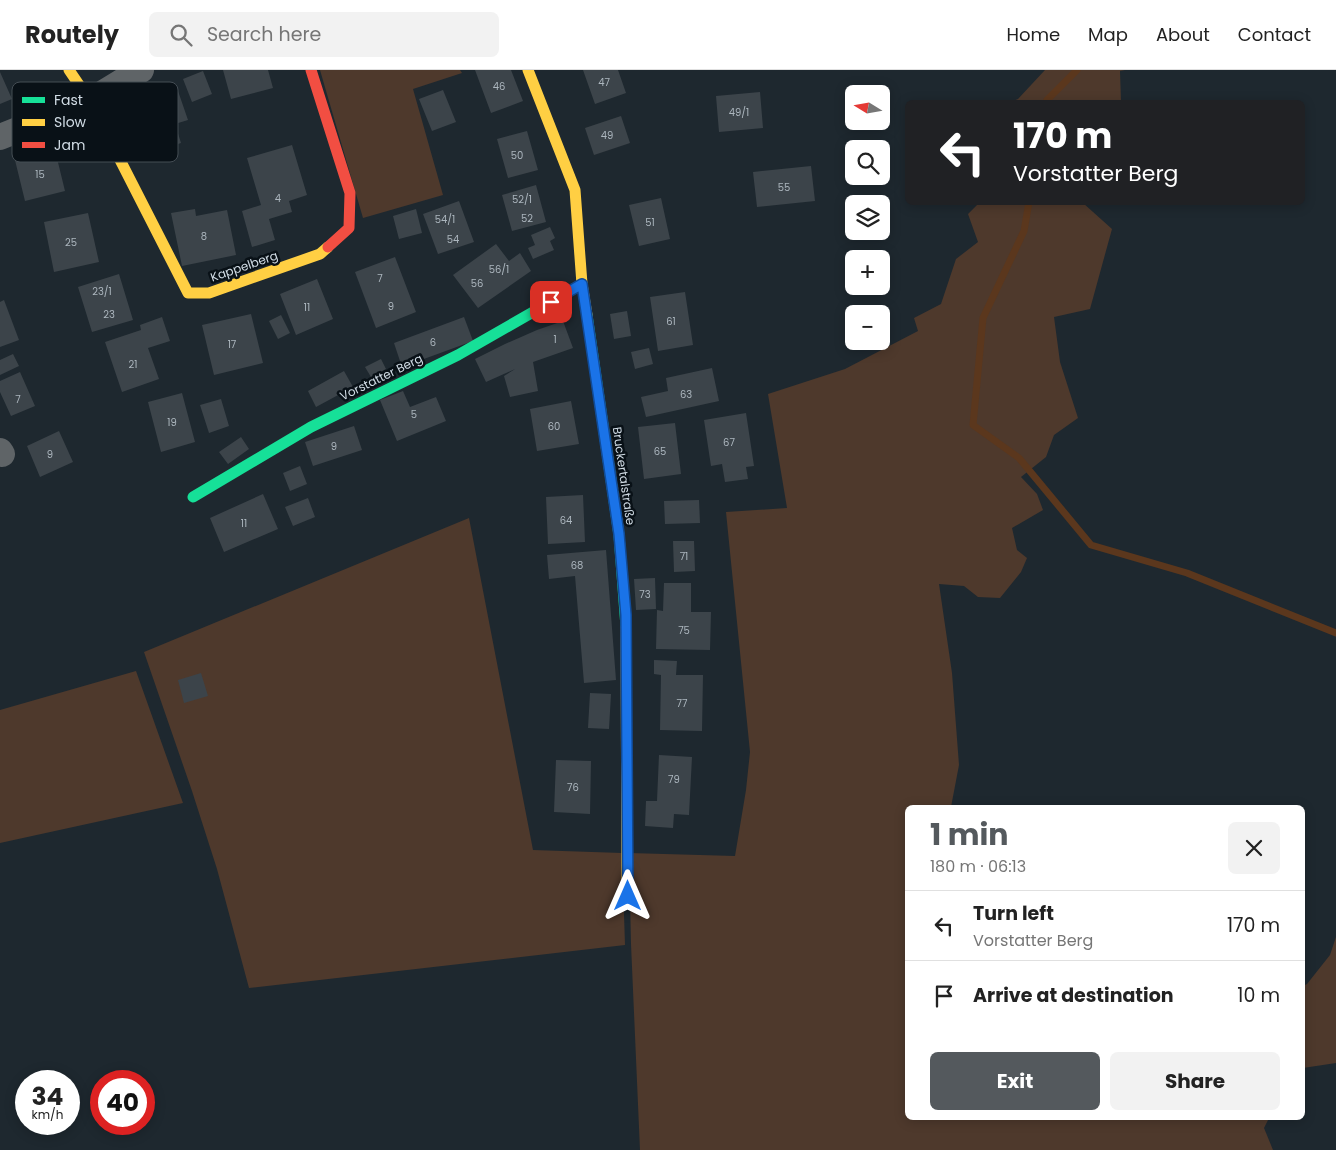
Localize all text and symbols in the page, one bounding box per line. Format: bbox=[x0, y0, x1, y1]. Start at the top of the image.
search box bbox=[149, 12, 499, 57]
text: Routely bbox=[25, 18, 119, 51]
icon: search bbox=[167, 21, 195, 49]
text: Search here bbox=[207, 21, 321, 48]
text: Home bbox=[1006, 22, 1060, 47]
text: Map bbox=[1088, 22, 1128, 47]
text: About bbox=[1156, 22, 1210, 47]
text: Contact bbox=[1238, 22, 1311, 47]
house number: 47 bbox=[598, 75, 610, 90]
house number: 46 bbox=[493, 79, 505, 94]
legend bbox=[12, 82, 178, 162]
north arrow bbox=[845, 85, 890, 130]
map controls bbox=[845, 85, 890, 350]
text: Fast bbox=[54, 90, 83, 110]
house number: 49/1 bbox=[729, 105, 749, 120]
text: 170 m bbox=[1013, 111, 1112, 160]
text: Slow bbox=[54, 112, 87, 132]
icon: left bbox=[930, 120, 995, 185]
house number: 49 bbox=[601, 128, 613, 143]
text: Jam bbox=[54, 135, 85, 155]
button: search bbox=[845, 140, 890, 185]
house number: 50 bbox=[511, 148, 523, 163]
text: Vorstatter Berg bbox=[1013, 158, 1178, 189]
house number: 15 bbox=[35, 167, 45, 182]
house number: 55 bbox=[778, 180, 790, 195]
house number: 4 bbox=[275, 191, 281, 206]
house number: 52/1 bbox=[512, 192, 532, 207]
button: layers bbox=[845, 195, 890, 240]
house number: 52 bbox=[521, 211, 533, 226]
house number: 54/1 bbox=[435, 212, 455, 227]
house number: 51 bbox=[645, 215, 655, 230]
house number: 8 bbox=[201, 229, 207, 244]
house number: 54 bbox=[447, 232, 459, 247]
house number: 25 bbox=[65, 235, 77, 250]
street label: Kappelberg bbox=[208, 247, 280, 285]
button: + bbox=[845, 250, 890, 295]
house number: 56/1 bbox=[489, 262, 509, 277]
house number: 7 bbox=[377, 271, 383, 286]
house number: 56 bbox=[471, 276, 483, 291]
pin bbox=[530, 281, 572, 323]
house number: 23/1 bbox=[92, 284, 112, 299]
icon: arrive bbox=[537, 288, 565, 316]
house number: 9 bbox=[388, 299, 394, 314]
house number: 11 bbox=[304, 300, 310, 315]
button: − bbox=[845, 305, 890, 350]
house number: 23 bbox=[103, 307, 115, 322]
house number: 61 bbox=[666, 314, 676, 329]
house number: 1 bbox=[553, 332, 557, 347]
house number: 6 bbox=[430, 335, 436, 350]
house number: 17 bbox=[228, 337, 237, 352]
street label: Vorstatter Berg bbox=[337, 350, 425, 404]
house number: 21 bbox=[129, 357, 137, 372]
house number: 63 bbox=[680, 387, 692, 402]
house number: 7 bbox=[15, 392, 21, 407]
house number: 5 bbox=[411, 407, 417, 422]
house number: 19 bbox=[167, 415, 177, 430]
house number: 60 bbox=[548, 419, 560, 434]
street label: Bruckertalstraße bbox=[609, 426, 639, 526]
house number: 67 bbox=[723, 435, 735, 450]
house number: 9 bbox=[331, 439, 337, 454]
house number: 65 bbox=[654, 444, 666, 459]
house number: 9 bbox=[47, 447, 53, 462]
house number: 64 bbox=[560, 513, 572, 528]
house number: 11 bbox=[241, 516, 247, 531]
house number: 71 bbox=[680, 549, 688, 564]
house number: 68 bbox=[571, 558, 583, 573]
house number: 73 bbox=[639, 587, 651, 602]
house number: 75 bbox=[678, 623, 690, 638]
house number: 77 bbox=[677, 696, 688, 711]
house number: 79 bbox=[668, 772, 680, 787]
house number: 76 bbox=[567, 780, 579, 795]
text: 1 min bbox=[930, 813, 1008, 856]
button: close bbox=[1228, 822, 1280, 874]
text: 180 m · 06:13 bbox=[930, 855, 1026, 878]
position arrow bbox=[601, 869, 653, 921]
text: Turn left bbox=[973, 900, 1054, 927]
icon: left bbox=[930, 912, 958, 940]
text: 170 m bbox=[1227, 912, 1280, 939]
text: Vorstatter Berg bbox=[973, 929, 1093, 952]
icon: arrive bbox=[930, 982, 958, 1010]
text: Arrive at destination bbox=[973, 982, 1174, 1009]
text: 10 m bbox=[1237, 982, 1280, 1009]
button: Exit bbox=[930, 1052, 1100, 1110]
button: Share bbox=[1110, 1052, 1280, 1110]
speed limit sign: 40 bbox=[90, 1070, 155, 1135]
text: 34 bbox=[31, 1079, 64, 1114]
text: km/h bbox=[32, 1106, 63, 1123]

